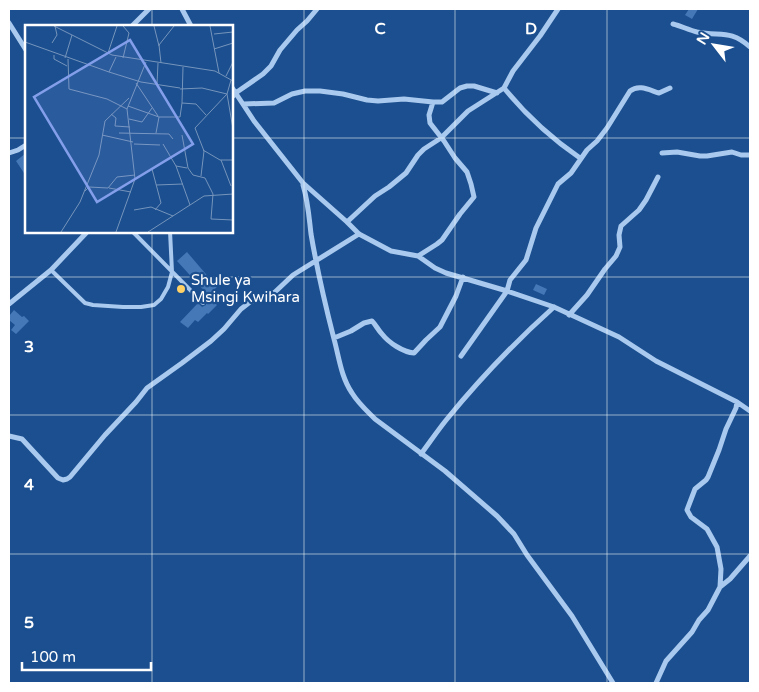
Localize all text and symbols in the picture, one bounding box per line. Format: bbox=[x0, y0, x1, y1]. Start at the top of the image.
text: C bbox=[374, 19, 386, 39]
text: D bbox=[525, 19, 537, 39]
north arrow bbox=[689, 20, 739, 70]
inset map bbox=[25, 25, 232, 232]
text: N bbox=[693, 29, 713, 48]
place label: Shule ya Msingi Kwihara bbox=[191, 271, 300, 306]
marker: Shule ya Msingi Kwihara bbox=[175, 283, 187, 295]
text: 3 bbox=[24, 337, 34, 357]
text: 4 bbox=[24, 475, 34, 495]
text: 5 bbox=[24, 613, 34, 633]
scale bar bbox=[22, 640, 151, 672]
text: 100 m bbox=[30, 648, 76, 666]

